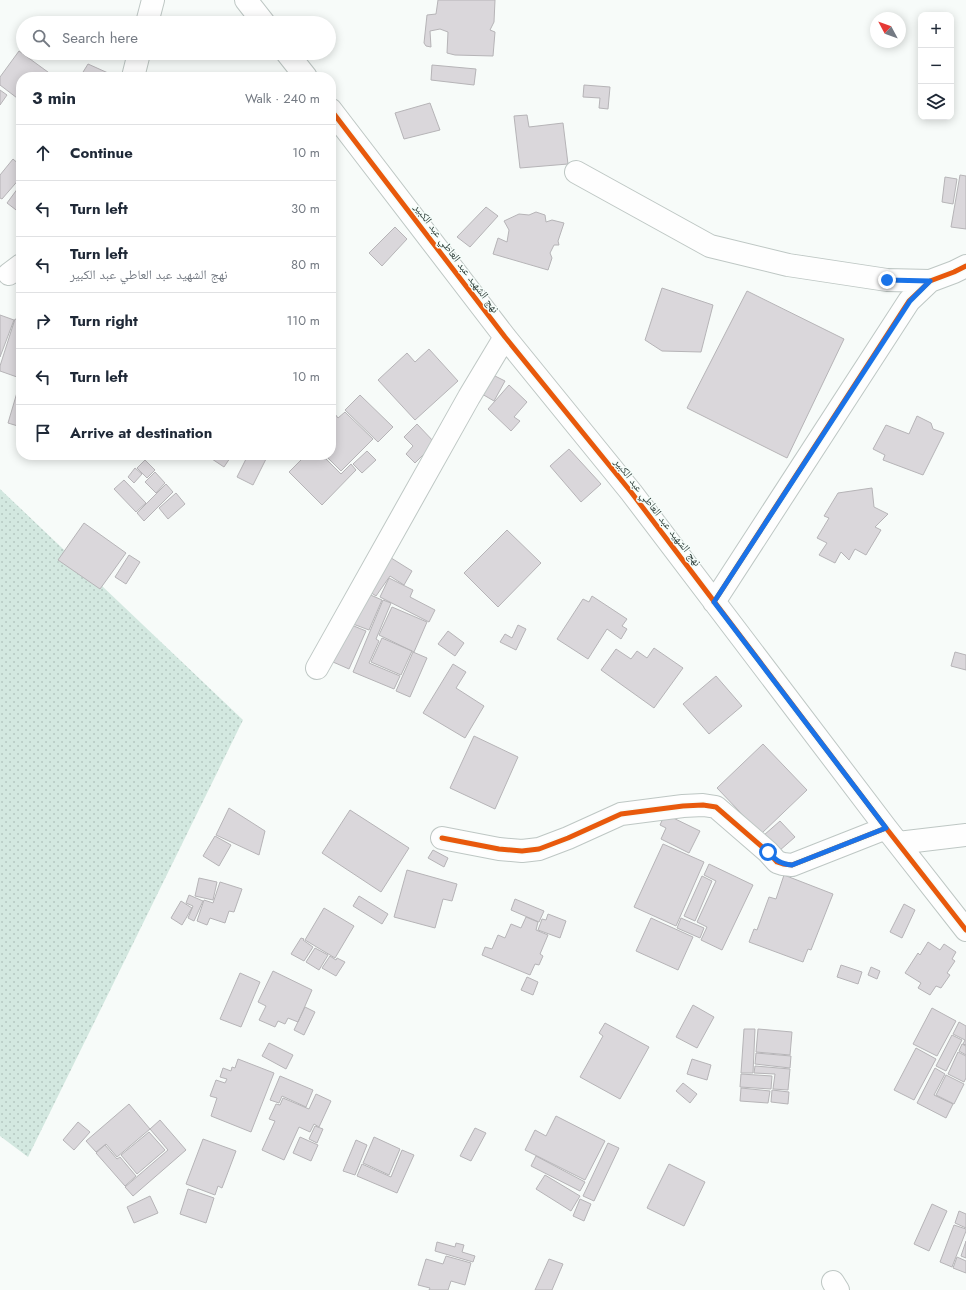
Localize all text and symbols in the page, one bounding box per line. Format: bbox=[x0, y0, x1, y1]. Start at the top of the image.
north arrow bbox=[870, 12, 906, 48]
map controls bbox=[918, 12, 954, 120]
button: + bbox=[918, 12, 954, 48]
search box bbox=[16, 16, 336, 60]
icon: search bbox=[30, 27, 52, 49]
text: Search here bbox=[62, 27, 138, 49]
button: − bbox=[918, 48, 954, 84]
button: layers bbox=[918, 84, 954, 120]
text: 3 min bbox=[32, 86, 76, 110]
text: Walk · 240 m bbox=[245, 89, 320, 108]
icon: ahead bbox=[32, 142, 54, 164]
text: Continue bbox=[70, 142, 133, 164]
text: 10 m bbox=[292, 143, 320, 162]
icon: left bbox=[32, 198, 54, 220]
text: Turn left bbox=[70, 198, 128, 220]
text: 30 m bbox=[291, 199, 320, 218]
street label: نهج الشهيد عبد العاطي عبد الكبير bbox=[409, 199, 504, 317]
text: Turn left bbox=[70, 243, 128, 265]
icon: left bbox=[32, 254, 54, 276]
text: 80 m bbox=[291, 255, 320, 274]
text: نهج الشهيد عبد العاطي عبد الكبير bbox=[70, 265, 228, 284]
route end bbox=[878, 271, 896, 289]
icon: right bbox=[32, 310, 54, 332]
text: Turn right bbox=[70, 310, 138, 332]
text: 110 m bbox=[286, 311, 320, 330]
icon: left bbox=[32, 366, 54, 388]
text: Turn left bbox=[70, 366, 128, 388]
text: 10 m bbox=[292, 367, 320, 386]
icon: arrive bbox=[32, 422, 54, 444]
text: Arrive at destination bbox=[70, 422, 212, 444]
street label: نهج الشهيد عبد العاطي عبد الكبير bbox=[609, 454, 705, 570]
route start bbox=[759, 843, 777, 861]

